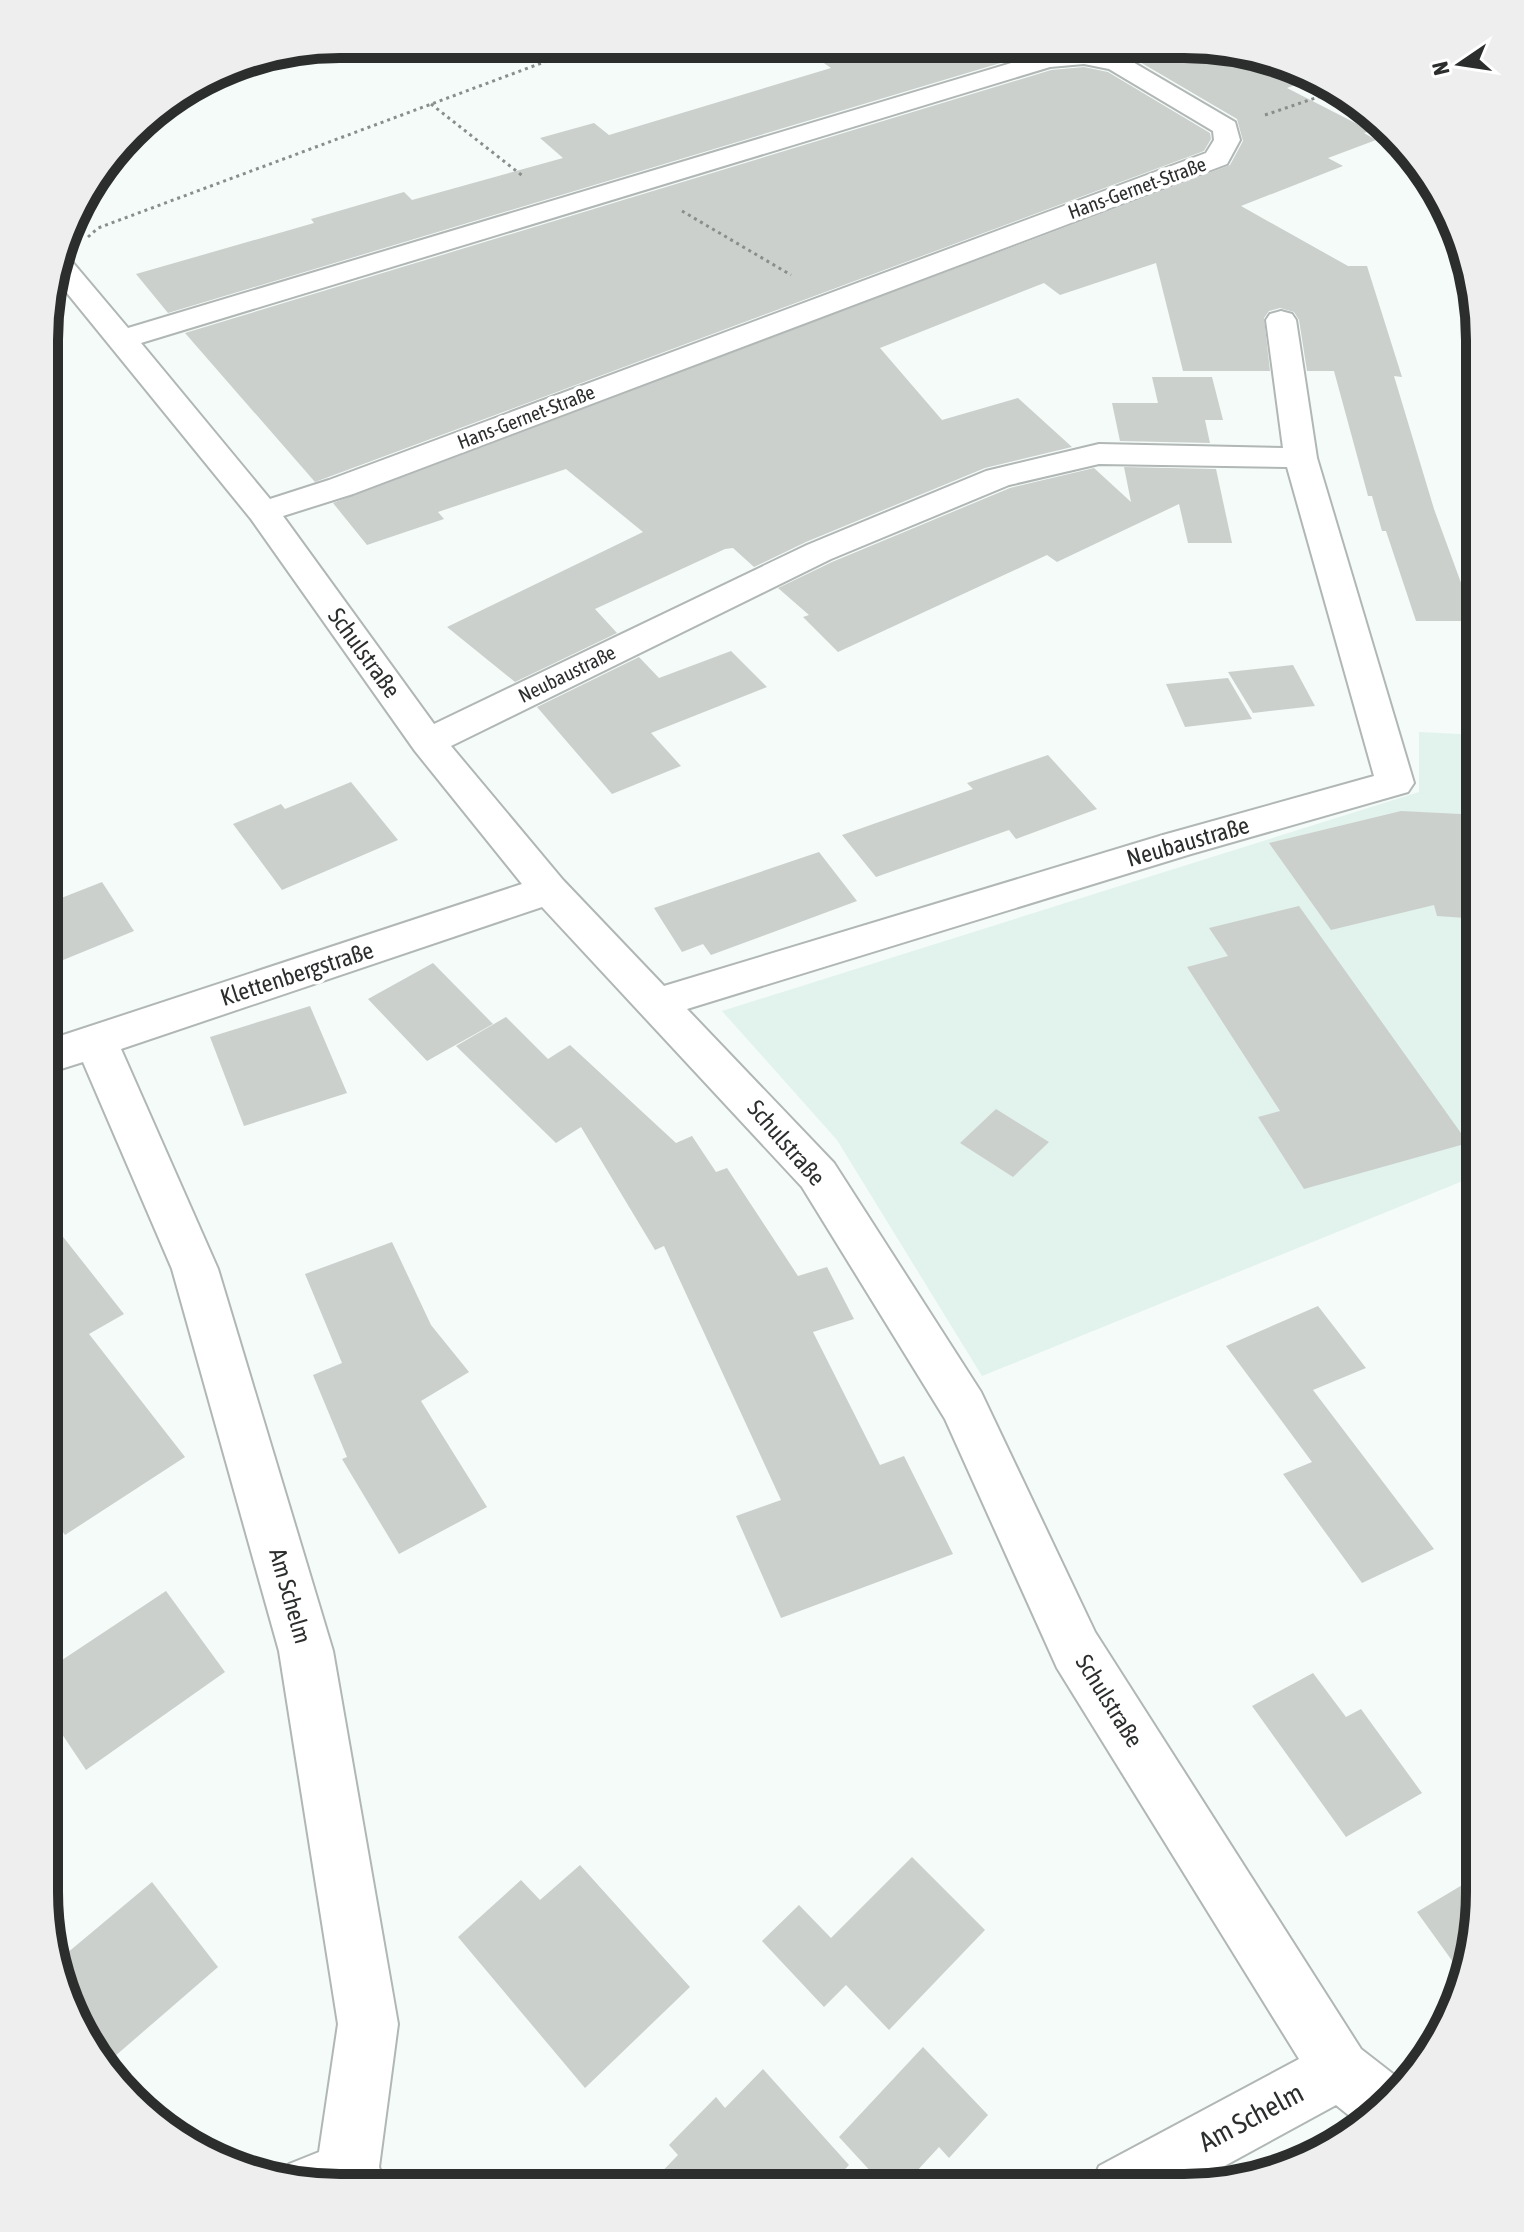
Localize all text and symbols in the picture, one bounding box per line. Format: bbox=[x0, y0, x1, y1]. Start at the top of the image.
north arrow bbox=[1420, 24, 1500, 104]
text: N bbox=[1426, 59, 1455, 78]
street label: Hans-Gernet-Straße bbox=[1065, 152, 1209, 223]
street label: Hans-Gernet-Straße bbox=[454, 380, 598, 453]
street label: Schulstraße bbox=[323, 603, 406, 703]
street label: Neubaustraße bbox=[515, 640, 619, 707]
street label: Neubaustraße bbox=[1124, 811, 1252, 872]
street label: Klettenbergstraße bbox=[217, 936, 377, 1011]
street label: Schulstraße bbox=[742, 1095, 831, 1191]
street label: Am Schelm bbox=[264, 1545, 317, 1646]
street label: Schulstraße bbox=[1070, 1650, 1148, 1752]
street label: Am Schelm bbox=[1193, 2076, 1309, 2158]

